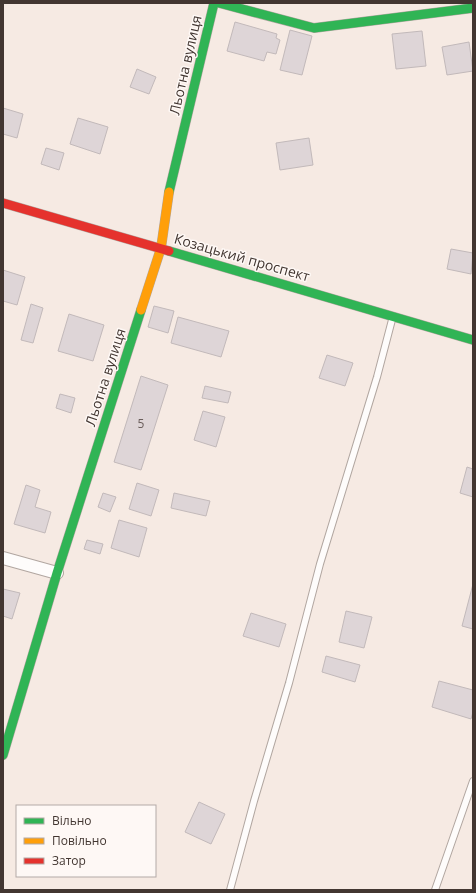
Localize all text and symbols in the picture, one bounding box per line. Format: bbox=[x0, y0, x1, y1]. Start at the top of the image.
street label: Льотна вулиця bbox=[164, 13, 206, 117]
street label: Козацький проспект bbox=[172, 229, 312, 286]
street label: Льотна вулиця bbox=[80, 326, 130, 428]
house number: 5 bbox=[138, 415, 145, 432]
legend bbox=[16, 805, 156, 877]
text: Вільно bbox=[52, 812, 92, 829]
text: Повільно bbox=[52, 832, 107, 849]
text: Затор bbox=[52, 852, 86, 869]

